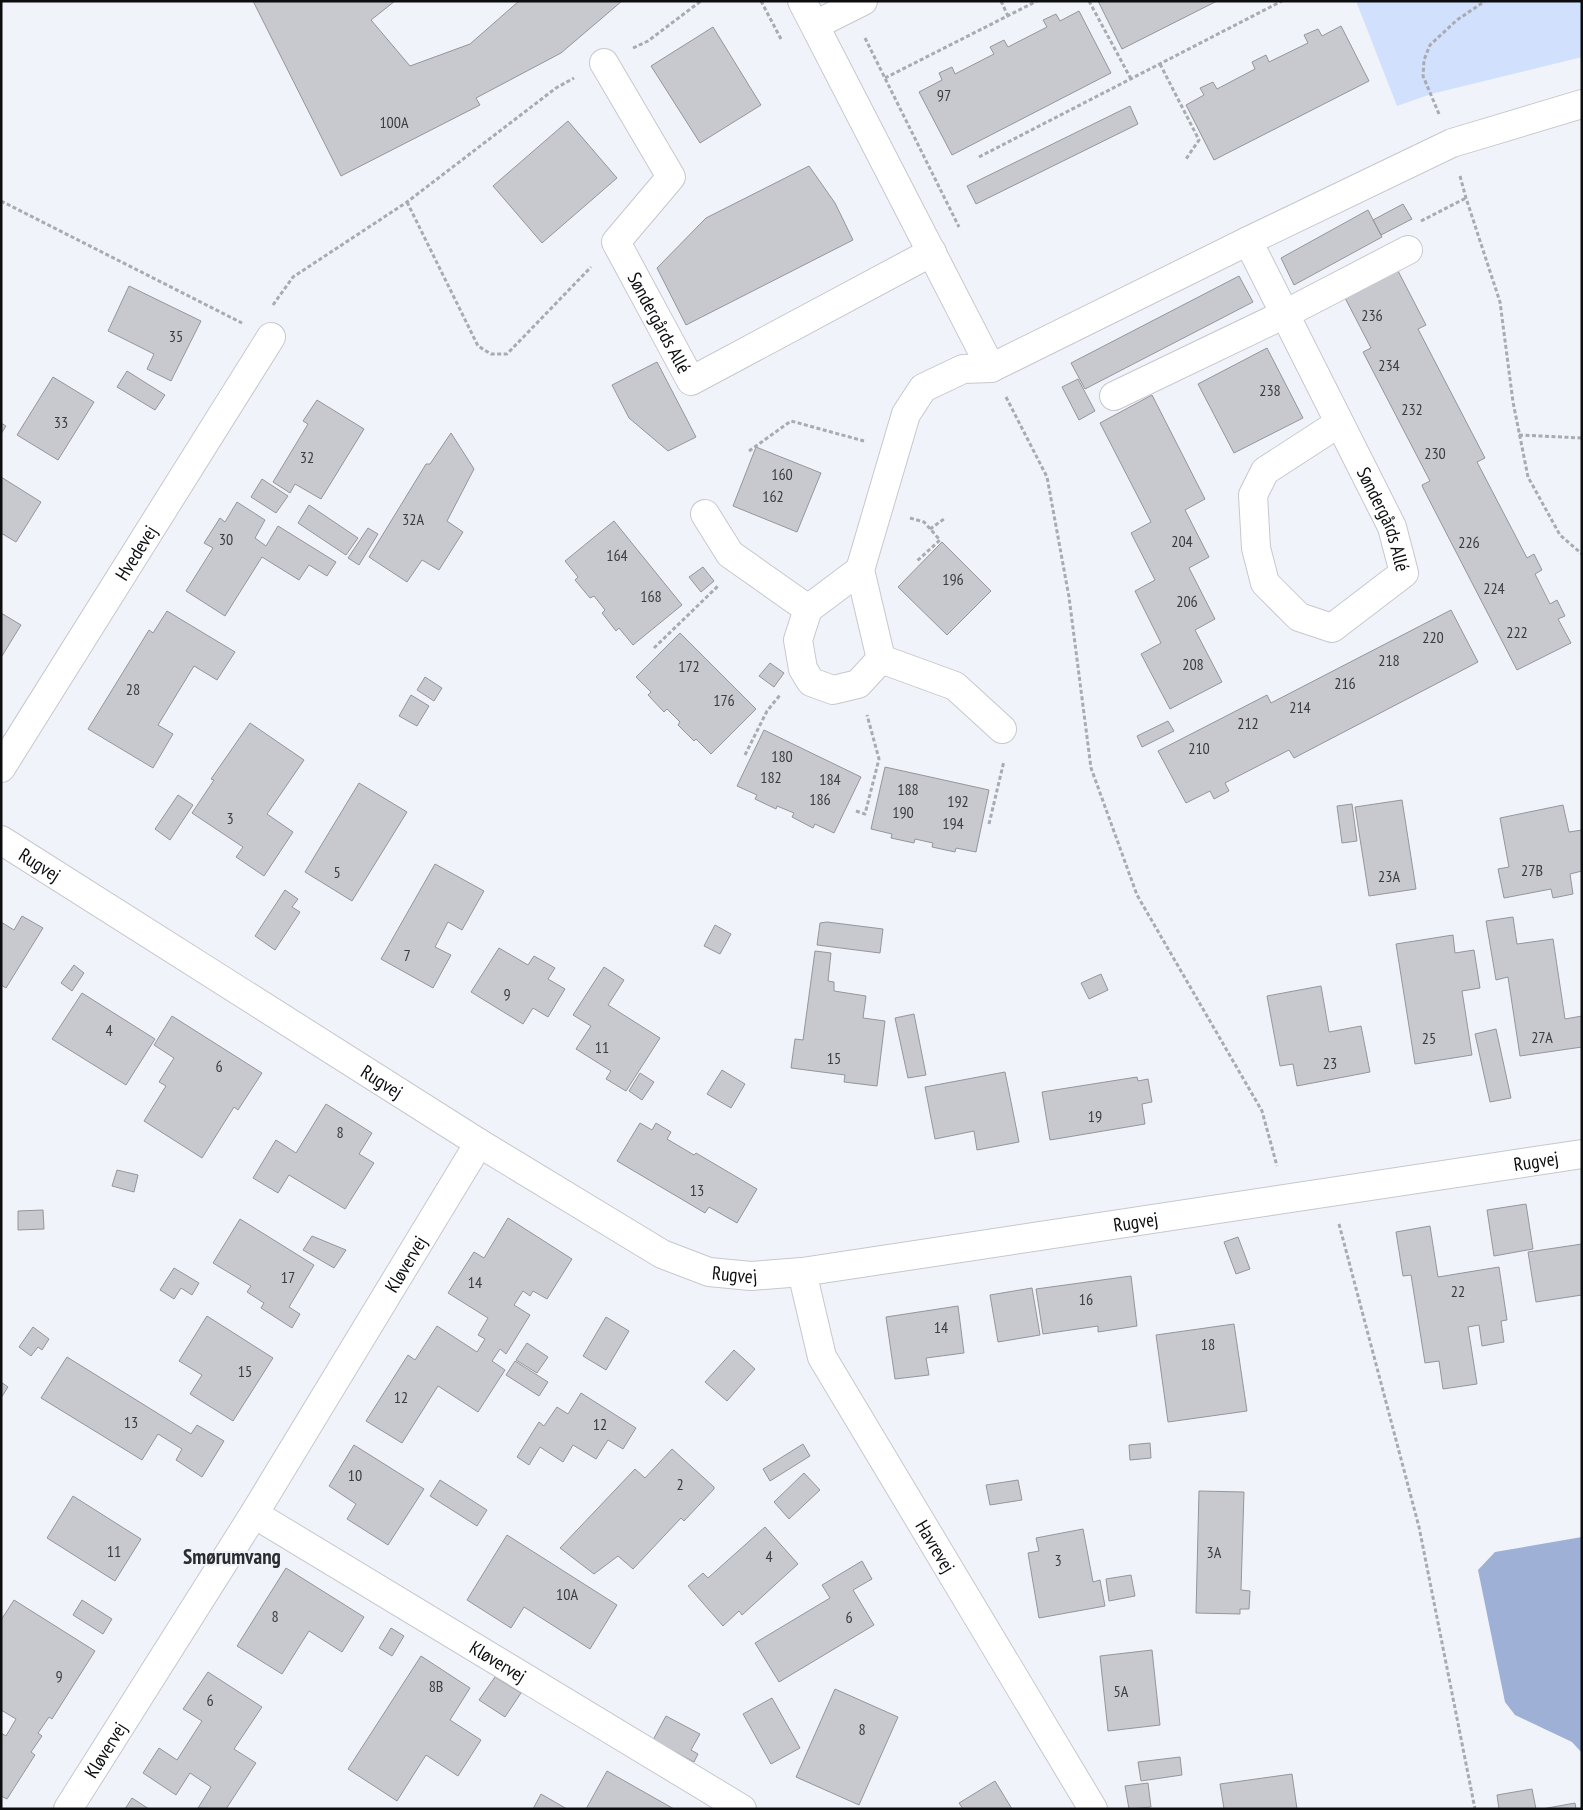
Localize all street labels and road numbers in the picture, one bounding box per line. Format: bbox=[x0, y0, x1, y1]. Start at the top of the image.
street label: Søndergårds Allé bbox=[623, 268, 697, 377]
street label: Søndergårds Allé bbox=[1352, 463, 1415, 574]
street label: Hvedevej bbox=[110, 521, 162, 585]
street label: Rugvej bbox=[14, 842, 65, 887]
street label: Rugvej bbox=[357, 1059, 407, 1104]
street label: Rugvej bbox=[1512, 1146, 1560, 1176]
street label: Rugvej bbox=[1112, 1206, 1160, 1237]
street label: Kløvervej bbox=[379, 1232, 432, 1297]
street label: Rugvej bbox=[711, 1260, 758, 1288]
street label: Havrevej bbox=[910, 1516, 960, 1577]
street label: Kløvervej bbox=[465, 1635, 531, 1688]
street label: Kløvervej bbox=[79, 1717, 132, 1782]

